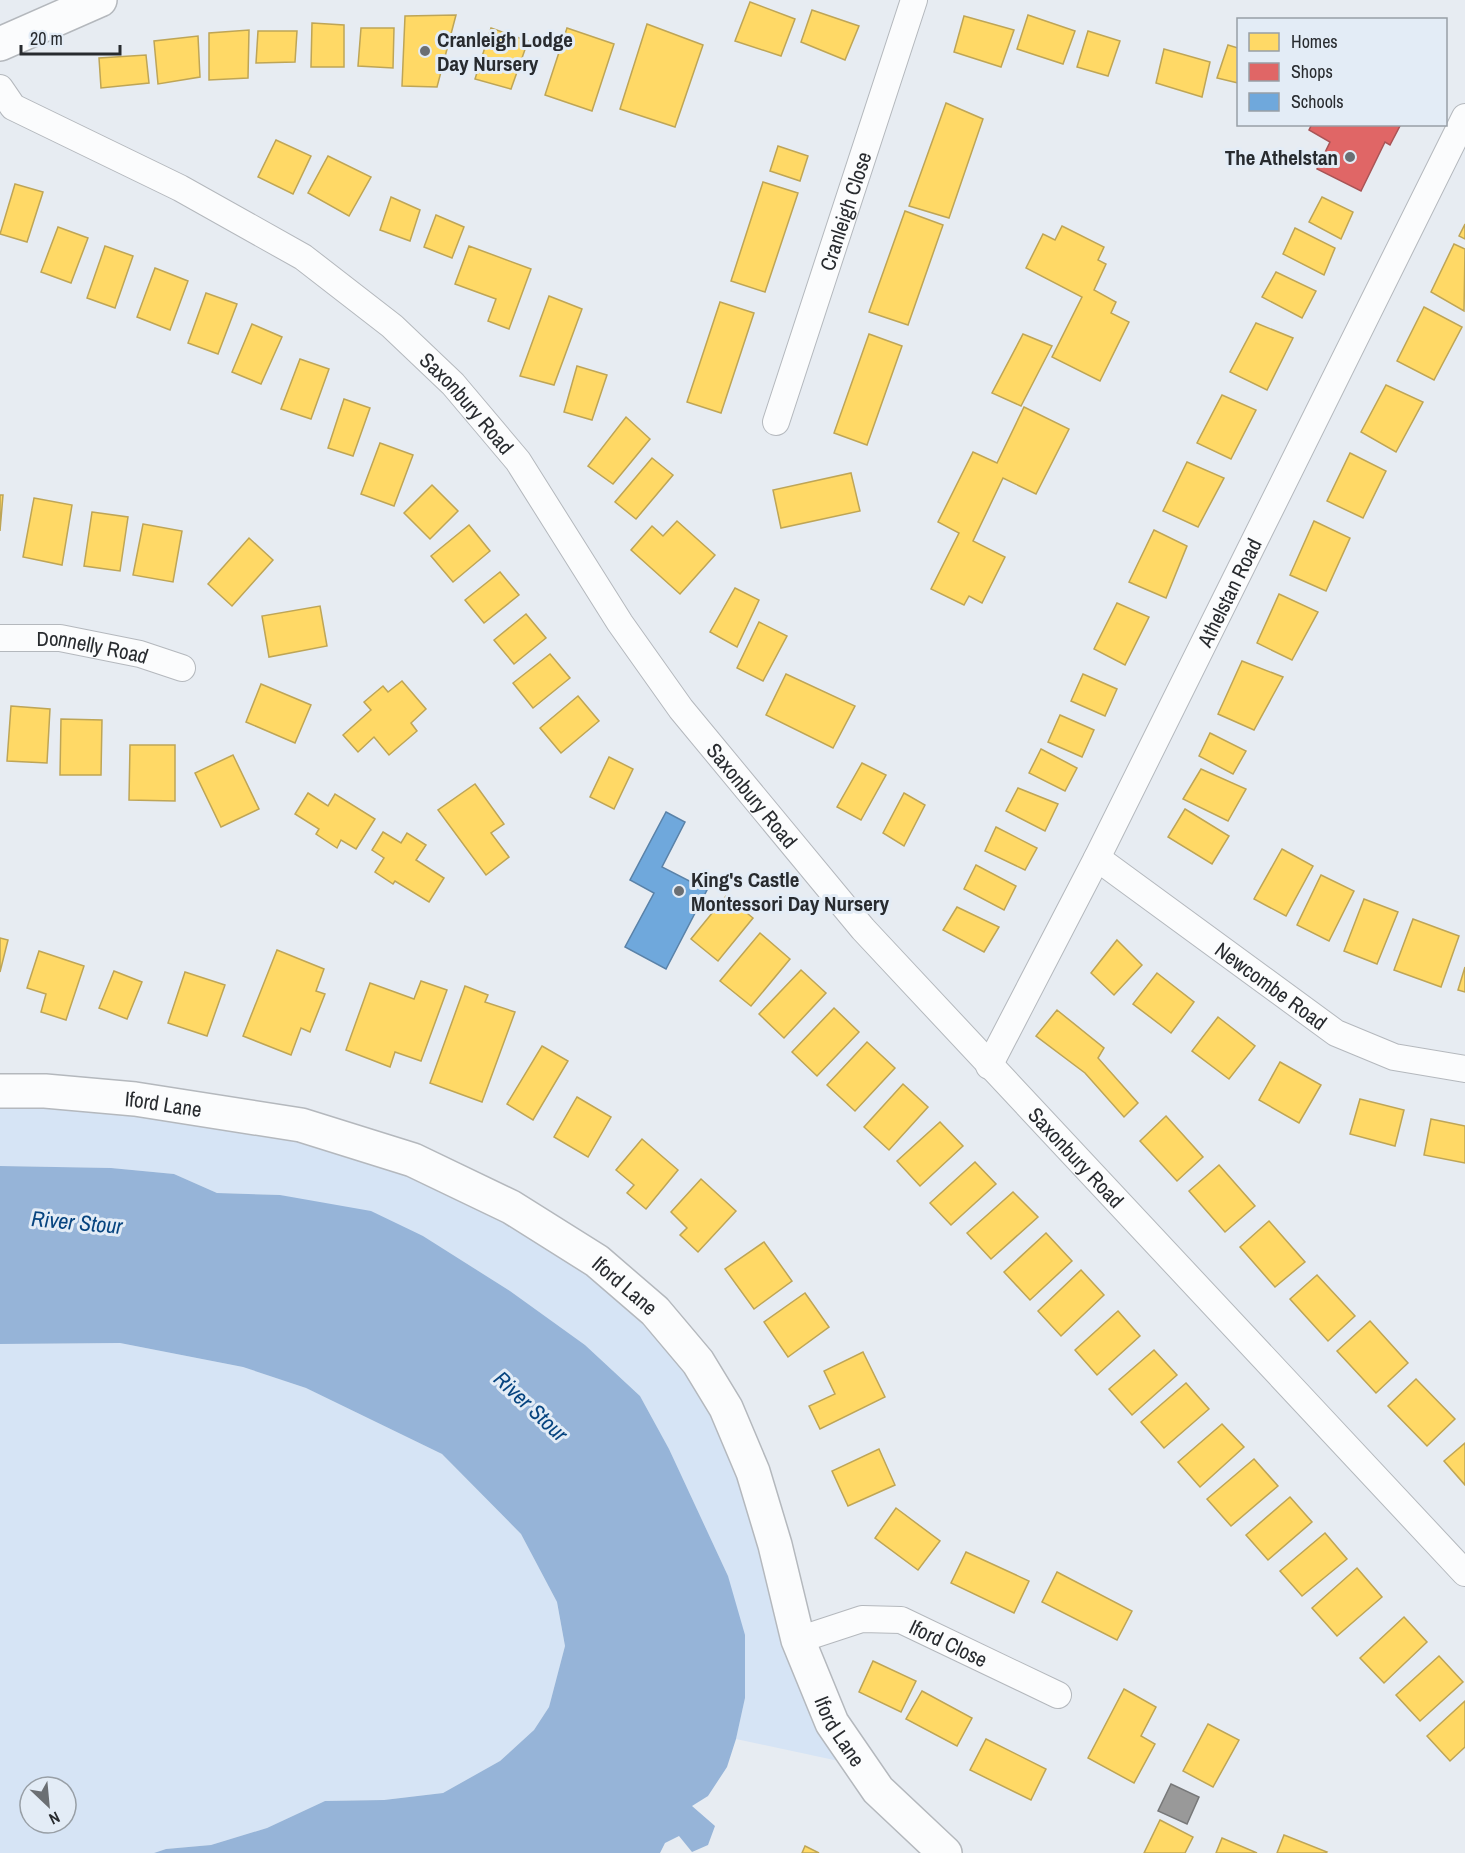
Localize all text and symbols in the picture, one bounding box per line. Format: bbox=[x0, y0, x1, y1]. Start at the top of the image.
scale bar bbox=[21, 18, 120, 56]
legend bbox=[1237, 18, 1447, 126]
place label: Cranleigh Lodge Day Nursery bbox=[437, 25, 573, 78]
text: 20 m bbox=[30, 26, 63, 51]
text: Homes bbox=[1291, 29, 1338, 54]
marker: Cranleigh Lodge Day Nursery bbox=[418, 44, 432, 58]
text: Shops bbox=[1291, 59, 1333, 84]
text: Schools bbox=[1291, 89, 1344, 114]
place label: The Athelstan bbox=[1225, 143, 1338, 172]
street label: Cranleigh Close bbox=[812, 148, 878, 274]
marker: The Athelstan bbox=[1343, 150, 1357, 164]
street label: Saxonbury Road bbox=[414, 346, 521, 460]
street label: Athelstan Road bbox=[1189, 533, 1268, 652]
street label: Donnelly Road bbox=[37, 623, 152, 670]
street label: Saxonbury Road bbox=[700, 737, 804, 854]
place label: King's Castle Montessori Day Nursery bbox=[691, 865, 890, 918]
marker: King's Castle Montessori Day Nursery bbox=[672, 884, 686, 898]
street label: Newcombe Road bbox=[1209, 935, 1333, 1036]
street label: Iford Lane bbox=[124, 1084, 204, 1124]
street label: Saxonbury Road bbox=[1022, 1100, 1131, 1214]
water label: River Stour bbox=[30, 1203, 125, 1241]
street label: Iford Lane bbox=[586, 1249, 664, 1322]
water label: River Stour bbox=[487, 1364, 575, 1449]
street label: Iford Close bbox=[905, 1612, 992, 1674]
street label: Iford Lane bbox=[808, 1692, 872, 1772]
north arrow bbox=[18, 1775, 78, 1835]
text: N bbox=[45, 1807, 64, 1830]

